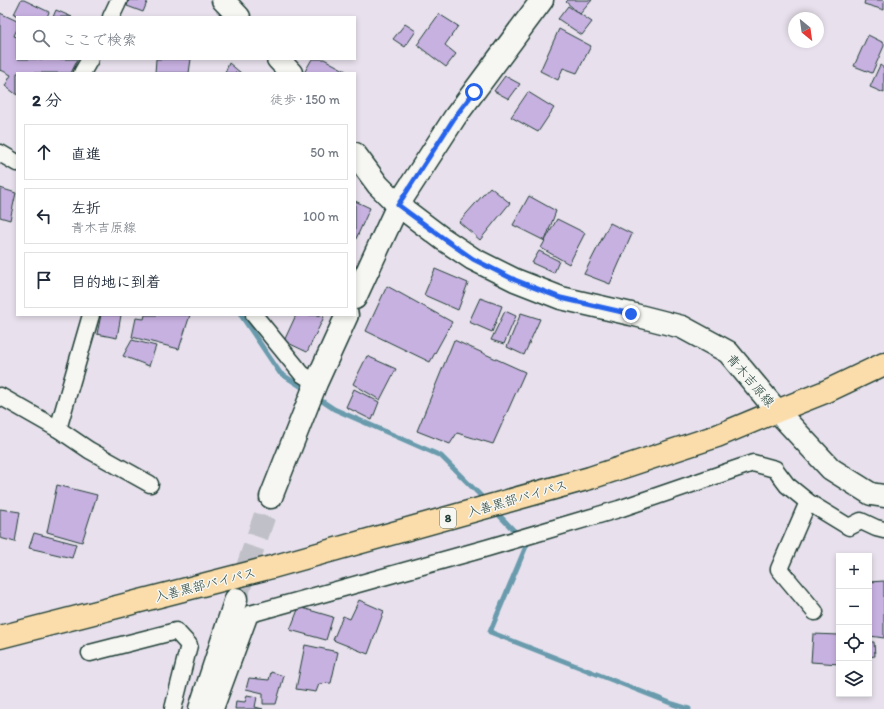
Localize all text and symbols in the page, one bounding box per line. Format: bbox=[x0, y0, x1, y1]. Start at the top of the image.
north arrow bbox=[788, 12, 824, 48]
search box bbox=[16, 16, 356, 60]
icon: search bbox=[30, 27, 52, 49]
text: ここで検索 bbox=[62, 31, 137, 49]
route start bbox=[465, 83, 483, 101]
text: 2 分 bbox=[32, 90, 62, 110]
text: 徒歩 · 150 m bbox=[270, 92, 340, 107]
icon: ahead bbox=[33, 141, 55, 163]
text: 直進 bbox=[71, 145, 101, 163]
text: 50 m bbox=[310, 145, 339, 160]
text: 左折 bbox=[71, 199, 101, 217]
icon: left bbox=[33, 205, 55, 227]
text: 100 m bbox=[303, 209, 339, 224]
text: 青木吉原線 bbox=[71, 220, 136, 235]
icon: arrive bbox=[33, 269, 55, 291]
text: 目的地に到着 bbox=[71, 273, 161, 291]
route end bbox=[622, 305, 640, 323]
street label: 青木吉原線 bbox=[724, 351, 778, 411]
street label: 入善黒部バイパス bbox=[465, 477, 569, 520]
road number: 8 bbox=[440, 508, 456, 528]
map controls bbox=[836, 553, 872, 697]
button: + bbox=[836, 553, 872, 589]
street label: 入善黒部バイパス bbox=[153, 565, 257, 604]
button: − bbox=[836, 589, 872, 625]
button: locate bbox=[836, 625, 872, 661]
button: layers bbox=[836, 661, 872, 697]

